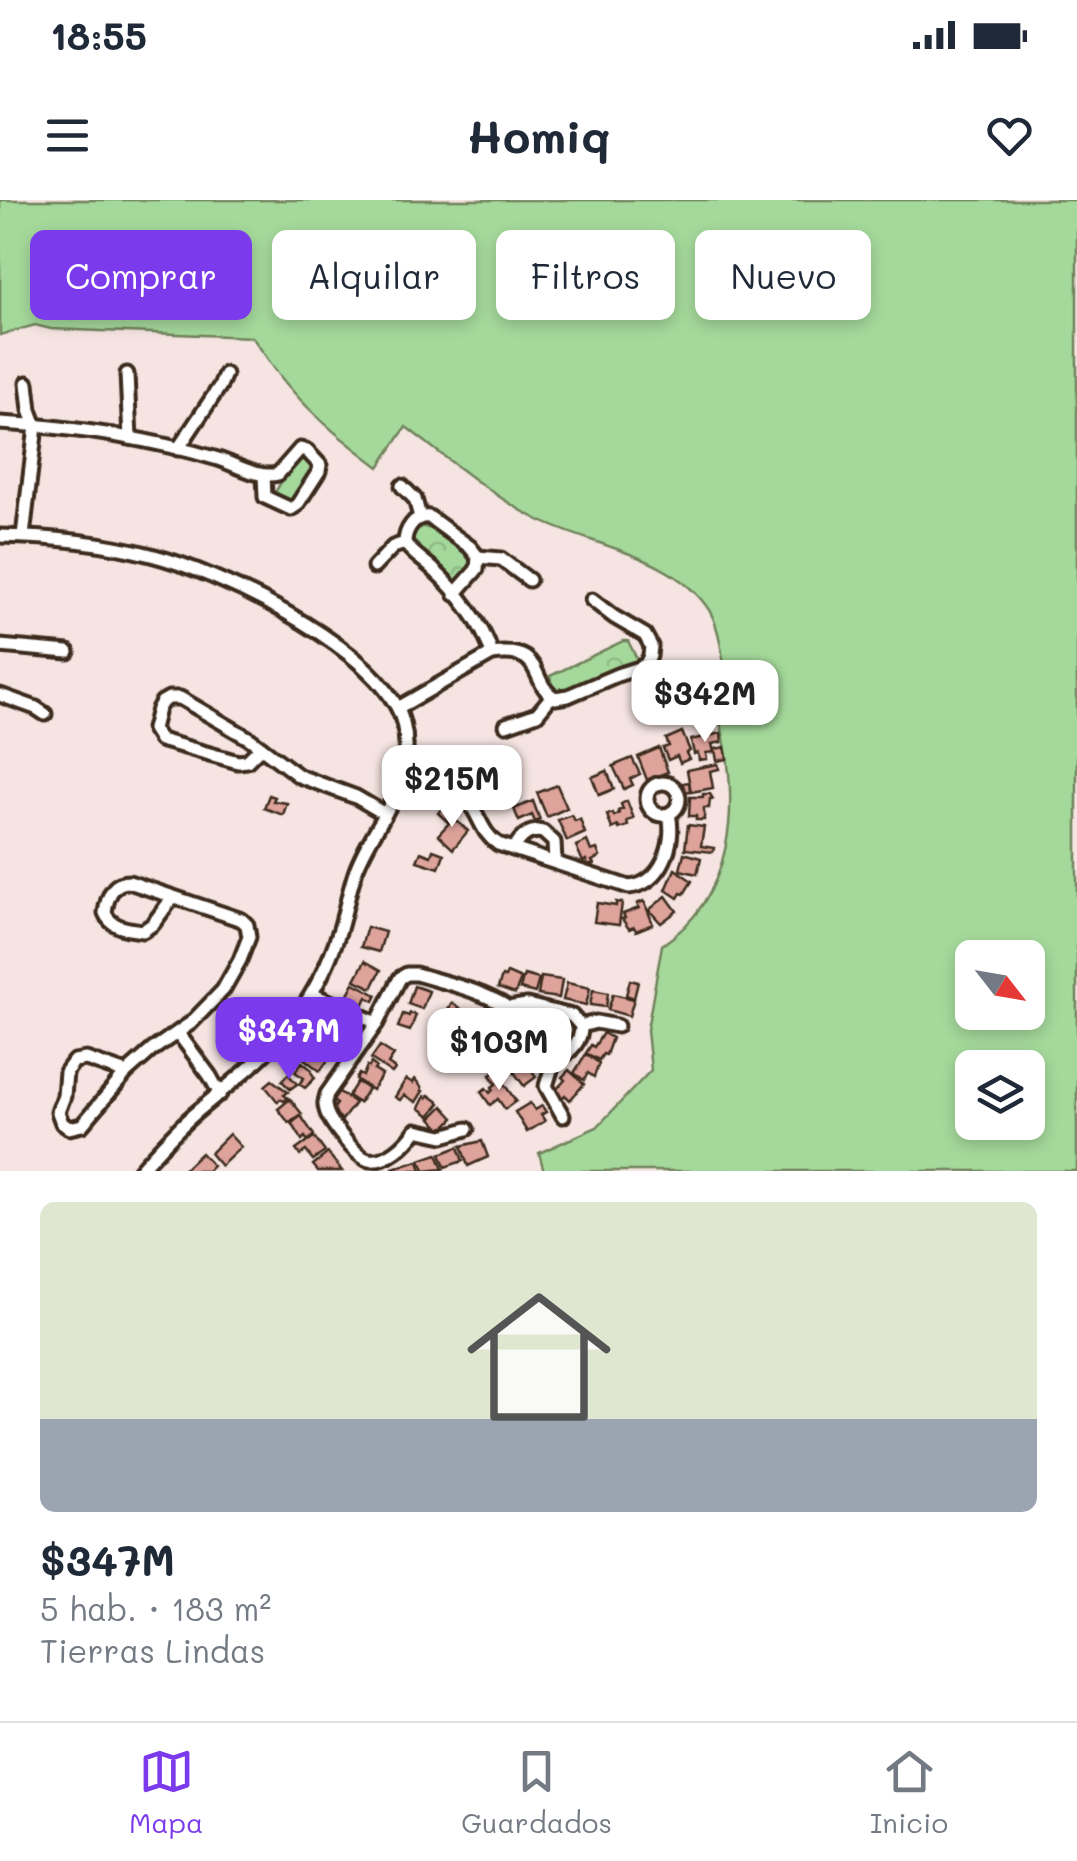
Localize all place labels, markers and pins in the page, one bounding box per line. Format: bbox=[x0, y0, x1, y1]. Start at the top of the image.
pin: $342M bbox=[635, 660, 775, 745]
pin: $215M bbox=[382, 745, 522, 830]
pin: $347M bbox=[219, 997, 359, 1082]
pin: $103M bbox=[429, 1008, 569, 1093]

